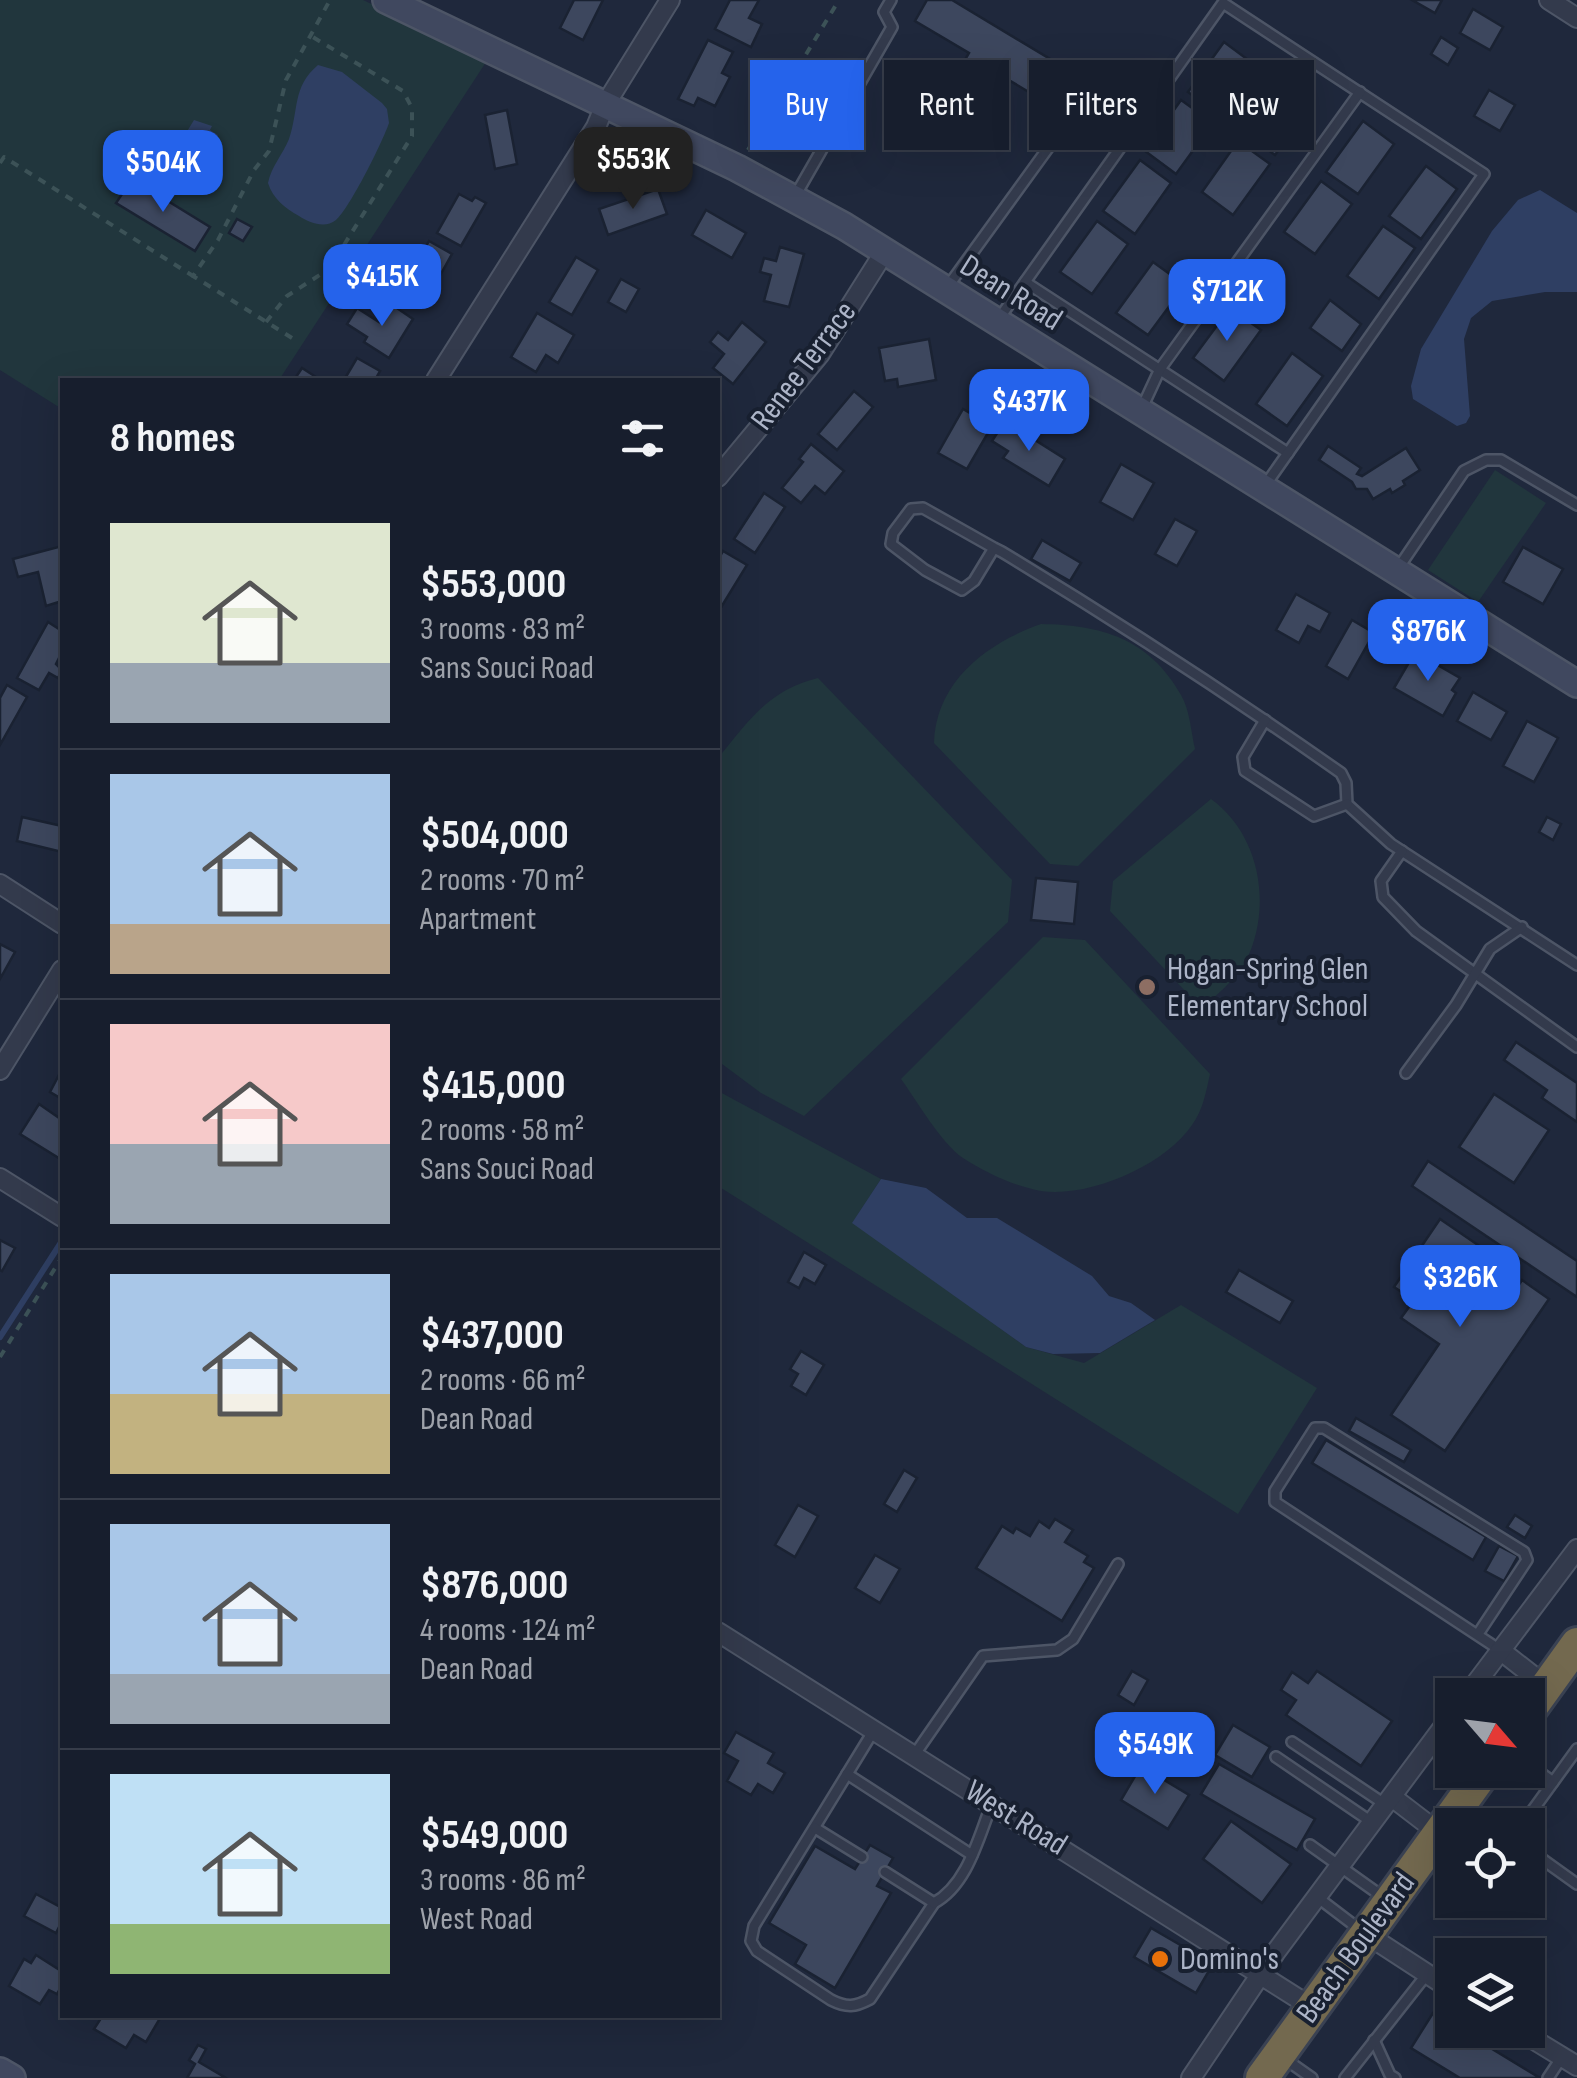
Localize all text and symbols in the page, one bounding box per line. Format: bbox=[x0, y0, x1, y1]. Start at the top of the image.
chip: Buy bbox=[750, 60, 864, 150]
chip: Rent bbox=[884, 60, 1009, 150]
chip: Filters bbox=[1029, 60, 1173, 150]
chip: New bbox=[1193, 60, 1314, 150]
pin: $553K bbox=[563, 127, 703, 212]
pin: $504K bbox=[93, 130, 233, 215]
text: $553K bbox=[596, 140, 670, 179]
text: $504K bbox=[125, 143, 201, 182]
pin: $415K bbox=[312, 244, 452, 329]
street label: Dean Road bbox=[953, 247, 1069, 339]
text: $415K bbox=[345, 257, 419, 296]
pin: $712K bbox=[1157, 259, 1297, 344]
text: $712K bbox=[1190, 272, 1264, 311]
street label: Renee Terrace bbox=[743, 294, 865, 438]
pin: $437K bbox=[959, 369, 1099, 454]
text: $437K bbox=[991, 382, 1067, 421]
icon: filters bbox=[615, 411, 670, 466]
text: 8 homes bbox=[110, 413, 235, 464]
text: $553,000 bbox=[420, 559, 566, 610]
icon: home bbox=[190, 563, 310, 683]
pin: $876K bbox=[1358, 599, 1498, 684]
text: 3 rooms · 83 m² bbox=[420, 610, 585, 649]
text: $876K bbox=[1390, 612, 1466, 651]
text: Sans Souci Road bbox=[420, 649, 594, 688]
text: $504,000 bbox=[420, 810, 569, 861]
icon: home bbox=[190, 814, 310, 934]
text: 2 rooms · 70 m² bbox=[420, 861, 585, 900]
text: Apartment bbox=[420, 900, 536, 939]
place label: Hogan-Spring Glen Elementary School bbox=[1167, 950, 1369, 1026]
marker: Hogan-Spring Glen Elementary School bbox=[1136, 976, 1158, 998]
text: $415,000 bbox=[420, 1060, 565, 1111]
icon: home bbox=[190, 1064, 310, 1184]
text: 2 rooms · 58 m² bbox=[420, 1111, 585, 1150]
text: Sans Souci Road bbox=[420, 1150, 594, 1189]
pin: $326K bbox=[1390, 1245, 1530, 1330]
text: $326K bbox=[1422, 1258, 1498, 1297]
text: $437,000 bbox=[420, 1310, 564, 1361]
icon: home bbox=[190, 1314, 310, 1434]
text: 2 rooms · 66 m² bbox=[420, 1361, 586, 1400]
text: Dean Road bbox=[420, 1400, 533, 1439]
text: $876,000 bbox=[420, 1560, 568, 1611]
icon: home bbox=[190, 1564, 310, 1684]
text: 4 rooms · 124 m² bbox=[420, 1611, 596, 1650]
text: Dean Road bbox=[420, 1650, 533, 1689]
north arrow bbox=[1435, 1678, 1545, 1788]
map controls bbox=[1435, 1678, 1545, 2048]
pin: $549K bbox=[1085, 1712, 1225, 1797]
text: $549K bbox=[1117, 1725, 1193, 1764]
street label: West Road bbox=[958, 1772, 1074, 1864]
button: locate bbox=[1435, 1808, 1545, 1918]
text: $549,000 bbox=[420, 1810, 568, 1861]
icon: home bbox=[190, 1814, 310, 1934]
text: 3 rooms · 86 m² bbox=[420, 1861, 586, 1900]
street label: Beach Boulevard bbox=[1288, 1865, 1424, 2031]
text: West Road bbox=[420, 1900, 533, 1939]
button: layers bbox=[1435, 1938, 1545, 2048]
place label: Domino's bbox=[1180, 1940, 1279, 1979]
marker: Domino's bbox=[1149, 1948, 1171, 1970]

